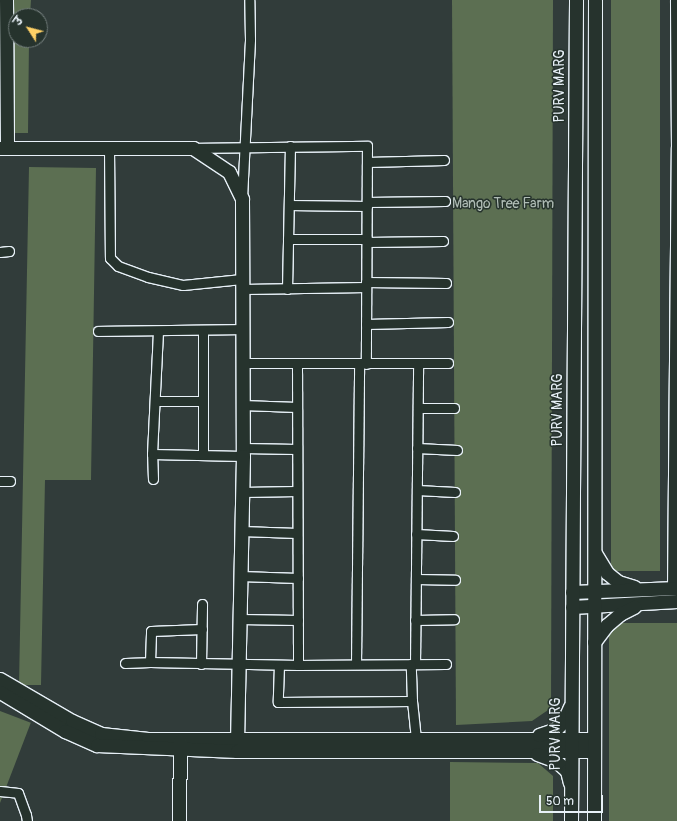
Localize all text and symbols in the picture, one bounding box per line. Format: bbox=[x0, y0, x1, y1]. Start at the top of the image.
north arrow bbox=[8, 8, 48, 48]
text: उ bbox=[11, 14, 26, 28]
street label: PURV MARG bbox=[552, 49, 568, 123]
park label: Mango Tree Farm bbox=[452, 196, 554, 212]
street label: PURV MARG bbox=[550, 373, 566, 447]
street label: PURV MARG bbox=[548, 697, 564, 771]
scale bar bbox=[541, 787, 605, 813]
text: 50 m bbox=[546, 794, 574, 809]

